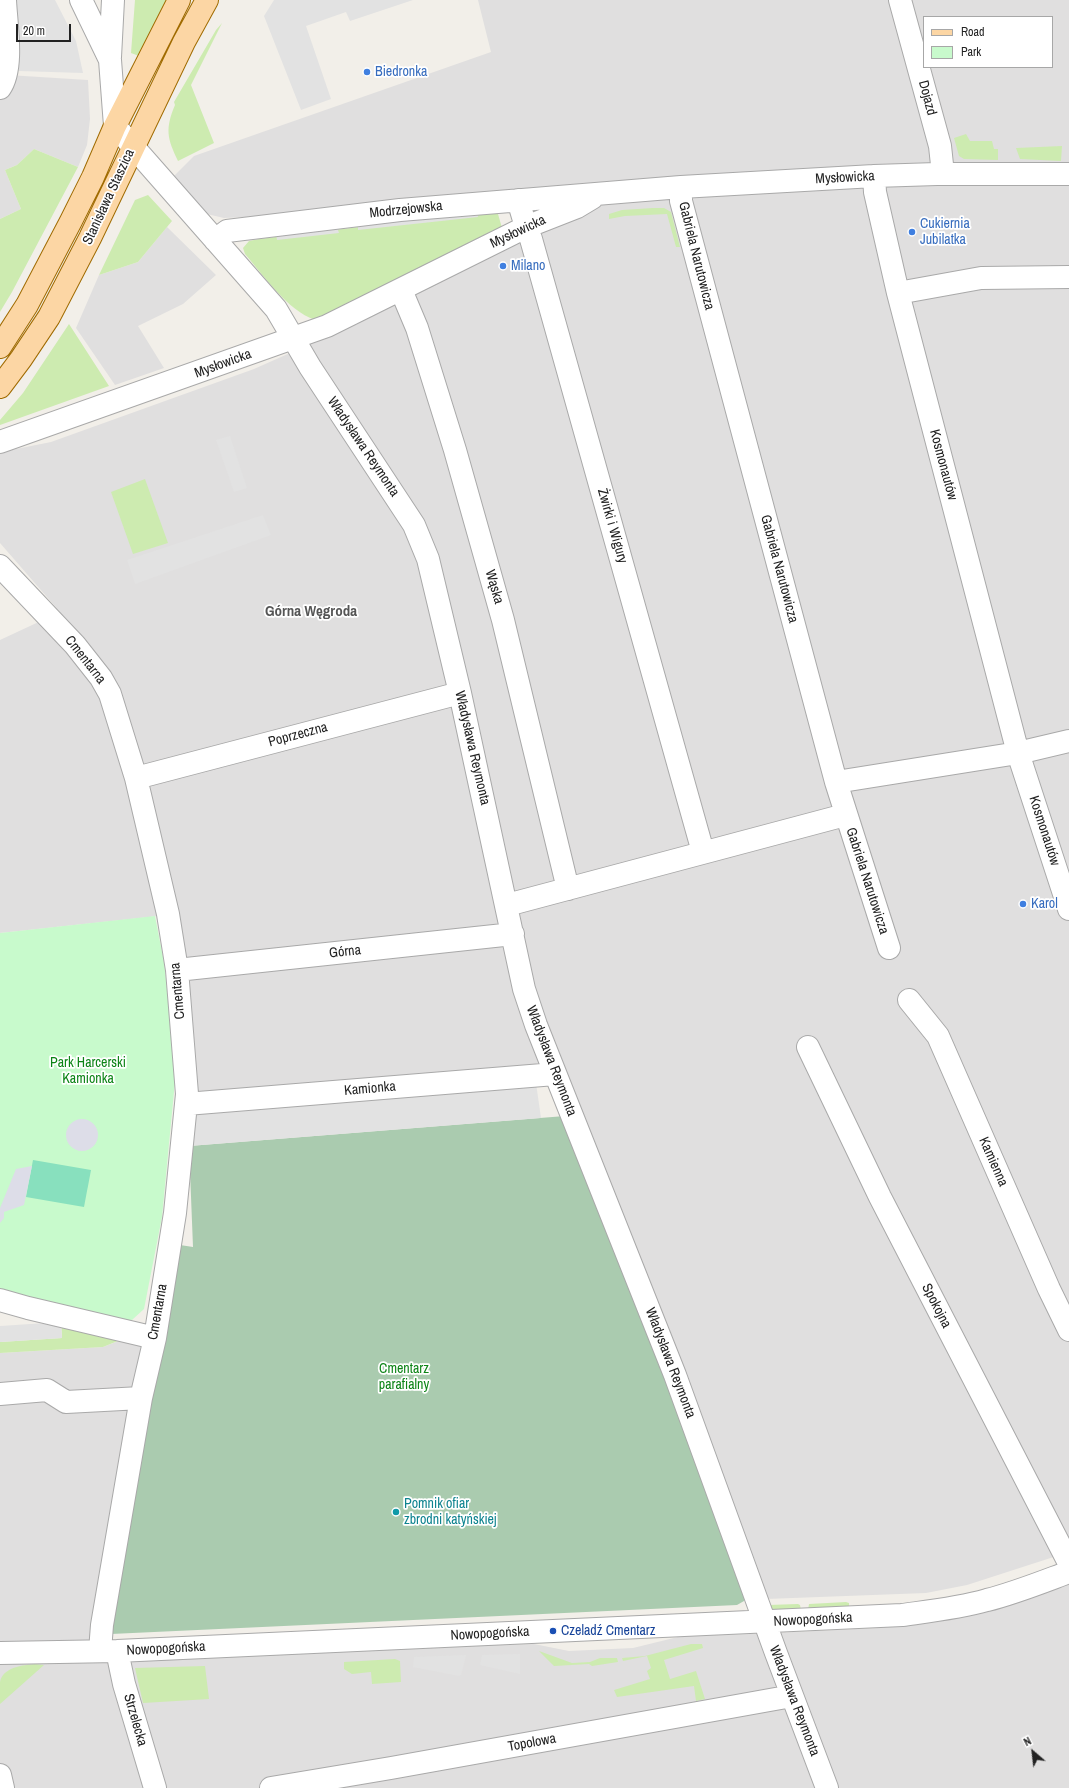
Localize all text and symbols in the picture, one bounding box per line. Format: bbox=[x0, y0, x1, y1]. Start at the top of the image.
scale bar bbox=[18, 16, 73, 42]
legend bbox=[923, 16, 1053, 68]
text: 20 m bbox=[23, 23, 45, 39]
text: Road bbox=[961, 24, 985, 40]
text: Park bbox=[961, 44, 981, 60]
place label: Biedronka bbox=[375, 64, 427, 80]
marker: Biedronka bbox=[362, 67, 372, 77]
street label: Dojazd bbox=[914, 79, 940, 117]
street label: Stanisława Staszica bbox=[80, 147, 138, 247]
street label: Mysłowicka bbox=[815, 168, 875, 188]
street label: Modrzejowska bbox=[369, 198, 443, 222]
street label: Gabriela Narutowicza bbox=[674, 200, 718, 312]
street label: Mysłowicka bbox=[488, 212, 548, 252]
place label: Cukiernia Jubilatka bbox=[920, 216, 970, 248]
marker: Cukiernia Jubilatka bbox=[907, 227, 917, 237]
place label: Milano bbox=[511, 258, 545, 274]
marker: Milano bbox=[498, 261, 508, 271]
street label: Mysłowicka bbox=[192, 346, 254, 382]
street label: Władysława Reymonta bbox=[323, 394, 403, 500]
street label: Kosmonautów bbox=[925, 428, 961, 502]
street label: Żwirki i Wigury bbox=[593, 487, 631, 565]
street label: Gabriela Narutowicza bbox=[757, 513, 801, 625]
street label: Wąska bbox=[481, 568, 507, 606]
district label: Górna Węgroda bbox=[265, 603, 357, 621]
street label: Cmentarna bbox=[61, 632, 109, 688]
street label: Władysława Reymonta bbox=[451, 689, 493, 807]
street label: Poprzeczna bbox=[267, 719, 329, 751]
street label: Kosmonautów bbox=[1025, 794, 1063, 868]
street label: Gabriela Narutowicza bbox=[842, 826, 892, 936]
place label: Karol bbox=[1031, 896, 1058, 912]
marker: Karol bbox=[1018, 899, 1028, 909]
street label: Górna bbox=[328, 942, 362, 962]
street label: Cmentarna bbox=[167, 962, 189, 1020]
street label: Władysława Reymonta bbox=[522, 1003, 580, 1119]
park label: Park Harcerski Kamionka bbox=[50, 1055, 126, 1088]
street label: Kamionka bbox=[344, 1078, 396, 1100]
street label: Kamienna bbox=[975, 1135, 1011, 1189]
street label: Spokojna bbox=[918, 1281, 954, 1331]
street label: Cmentarna bbox=[145, 1283, 171, 1341]
street label: Władysława Reymonta bbox=[641, 1305, 699, 1421]
park label: Cmentarz parafialny bbox=[379, 1361, 429, 1394]
place label: Pomnik ofiar zbrodni katyńskiej bbox=[404, 1496, 497, 1528]
marker: Pomnik ofiar zbrodni katyńskiej bbox=[391, 1507, 401, 1517]
street label: Nowopogońska bbox=[773, 1610, 853, 1630]
place label: Czeladź Cmentarz bbox=[561, 1623, 655, 1639]
street label: Nowopogońska bbox=[450, 1624, 530, 1644]
marker: Czeladź Cmentarz bbox=[548, 1626, 558, 1636]
street label: Nowopogońska bbox=[126, 1639, 206, 1659]
street label: Władysława Reymonta bbox=[765, 1643, 823, 1759]
street label: Strzelecka bbox=[120, 1692, 150, 1748]
street label: Topolowa bbox=[507, 1731, 557, 1755]
north arrow bbox=[1013, 1732, 1053, 1772]
text: N bbox=[1021, 1734, 1034, 1749]

